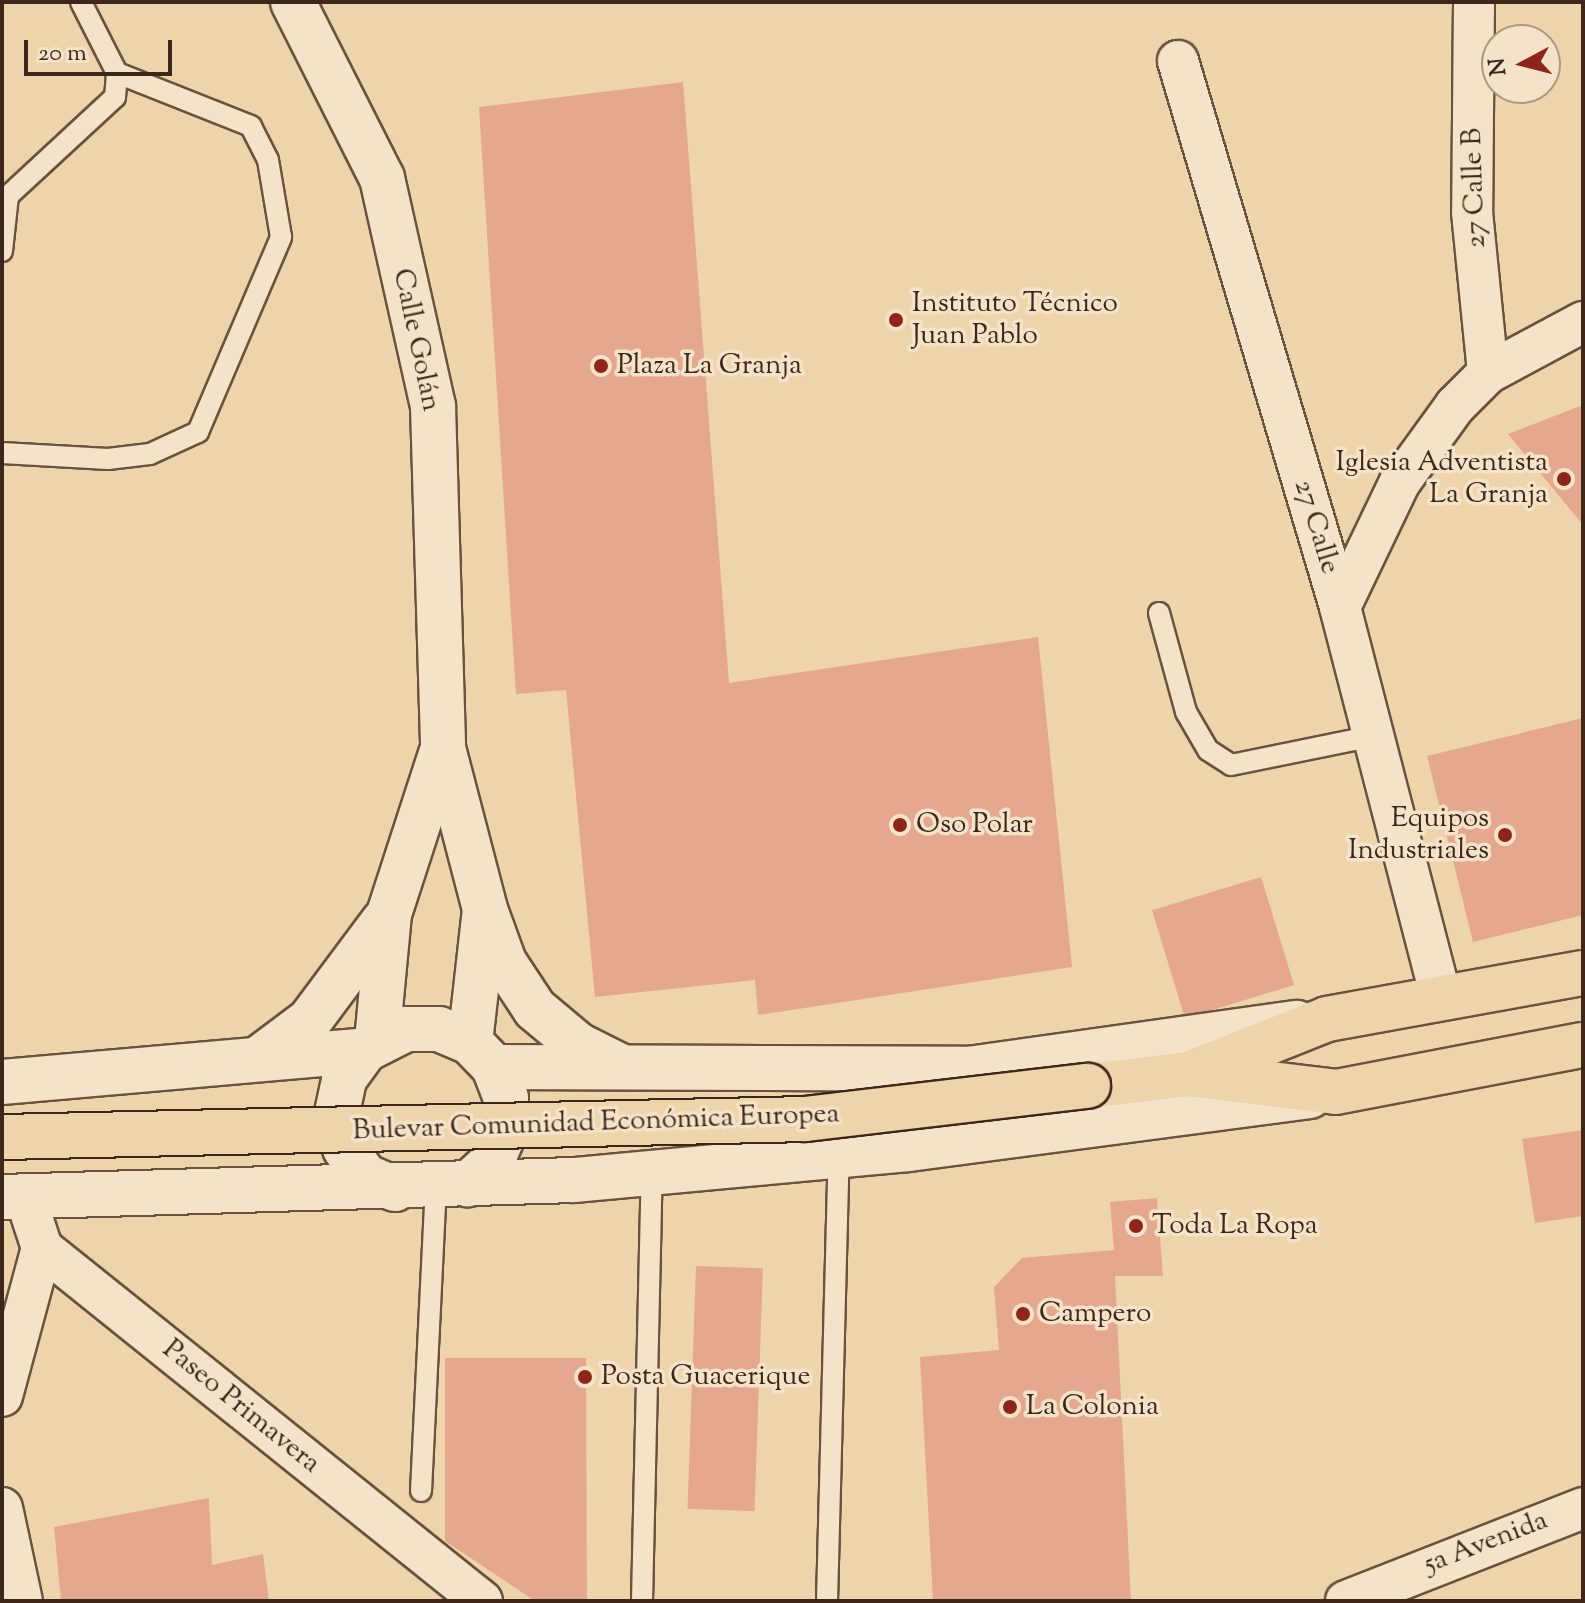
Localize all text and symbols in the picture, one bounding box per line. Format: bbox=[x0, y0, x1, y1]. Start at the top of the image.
scale bar bbox=[28, 24, 176, 74]
north arrow bbox=[1481, 24, 1561, 104]
text: 20 m bbox=[38, 37, 87, 71]
text: N bbox=[1482, 56, 1516, 77]
street label: 27 Calle B bbox=[1456, 127, 1494, 249]
street label: Calle Golán bbox=[385, 266, 447, 414]
place label: Instituto Técnico Juan Pablo bbox=[912, 287, 1118, 353]
marker: Instituto Técnico Juan Pablo bbox=[887, 311, 905, 329]
place label: Plaza La Granja bbox=[617, 349, 802, 383]
marker: Plaza La Granja bbox=[592, 357, 610, 375]
place label: Iglesia Adventista La Granja bbox=[1336, 446, 1548, 512]
marker: Iglesia Adventista La Granja bbox=[1555, 470, 1573, 488]
street label: 27 Calle bbox=[1286, 476, 1346, 578]
place label: Equipos Industriales bbox=[1348, 802, 1489, 868]
place label: Oso Polar bbox=[916, 808, 1033, 842]
marker: Oso Polar bbox=[891, 816, 909, 834]
marker: Equipos Industriales bbox=[1496, 826, 1514, 844]
street label: Bulevar Comunidad Económica Europea bbox=[352, 1098, 840, 1148]
place label: Toda La Ropa bbox=[1152, 1209, 1318, 1243]
marker: Toda La Ropa bbox=[1127, 1217, 1145, 1235]
place label: Campero bbox=[1039, 1297, 1151, 1331]
marker: Campero bbox=[1014, 1305, 1032, 1323]
street label: Paseo Primavera bbox=[155, 1333, 327, 1481]
place label: Posta Guacerique bbox=[601, 1360, 810, 1394]
marker: Posta Guacerique bbox=[576, 1368, 594, 1386]
place label: La Colonia bbox=[1026, 1390, 1159, 1424]
marker: La Colonia bbox=[1001, 1398, 1019, 1416]
street label: 5a Avenida bbox=[1419, 1504, 1553, 1582]

